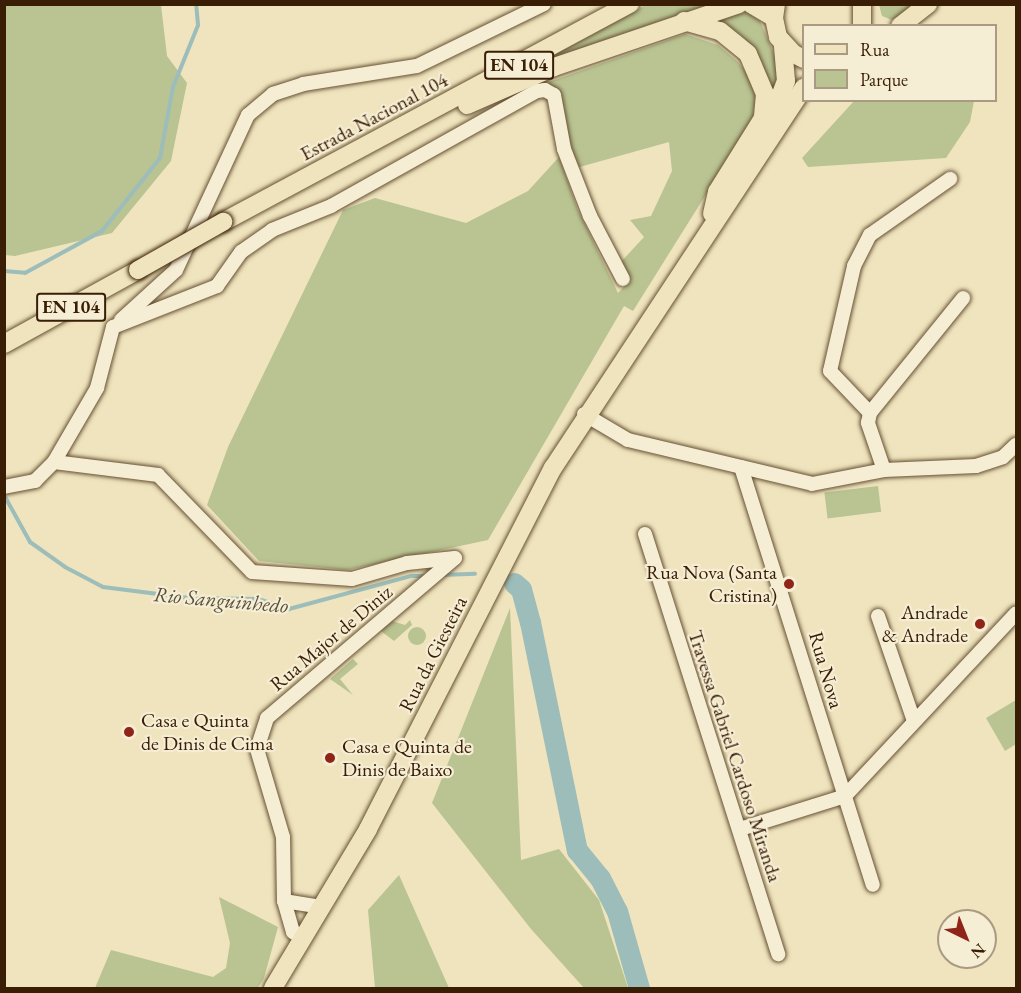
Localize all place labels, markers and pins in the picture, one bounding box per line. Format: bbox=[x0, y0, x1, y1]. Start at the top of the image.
place label: Rua Nova (Santa Cristina) bbox=[646, 560, 777, 607]
marker: Rua Nova (Santa Cristina) bbox=[782, 577, 796, 591]
place label: Andrade & Andrade bbox=[882, 600, 968, 647]
marker: Andrade & Andrade bbox=[973, 617, 987, 631]
place label: Casa e Quinta de Dinis de Cima bbox=[141, 708, 273, 755]
marker: Casa e Quinta de Dinis de Cima bbox=[122, 725, 136, 739]
place label: Casa e Quinta de Dinis de Baixo bbox=[342, 734, 472, 781]
marker: Casa e Quinta de Dinis de Baixo bbox=[323, 751, 337, 765]

